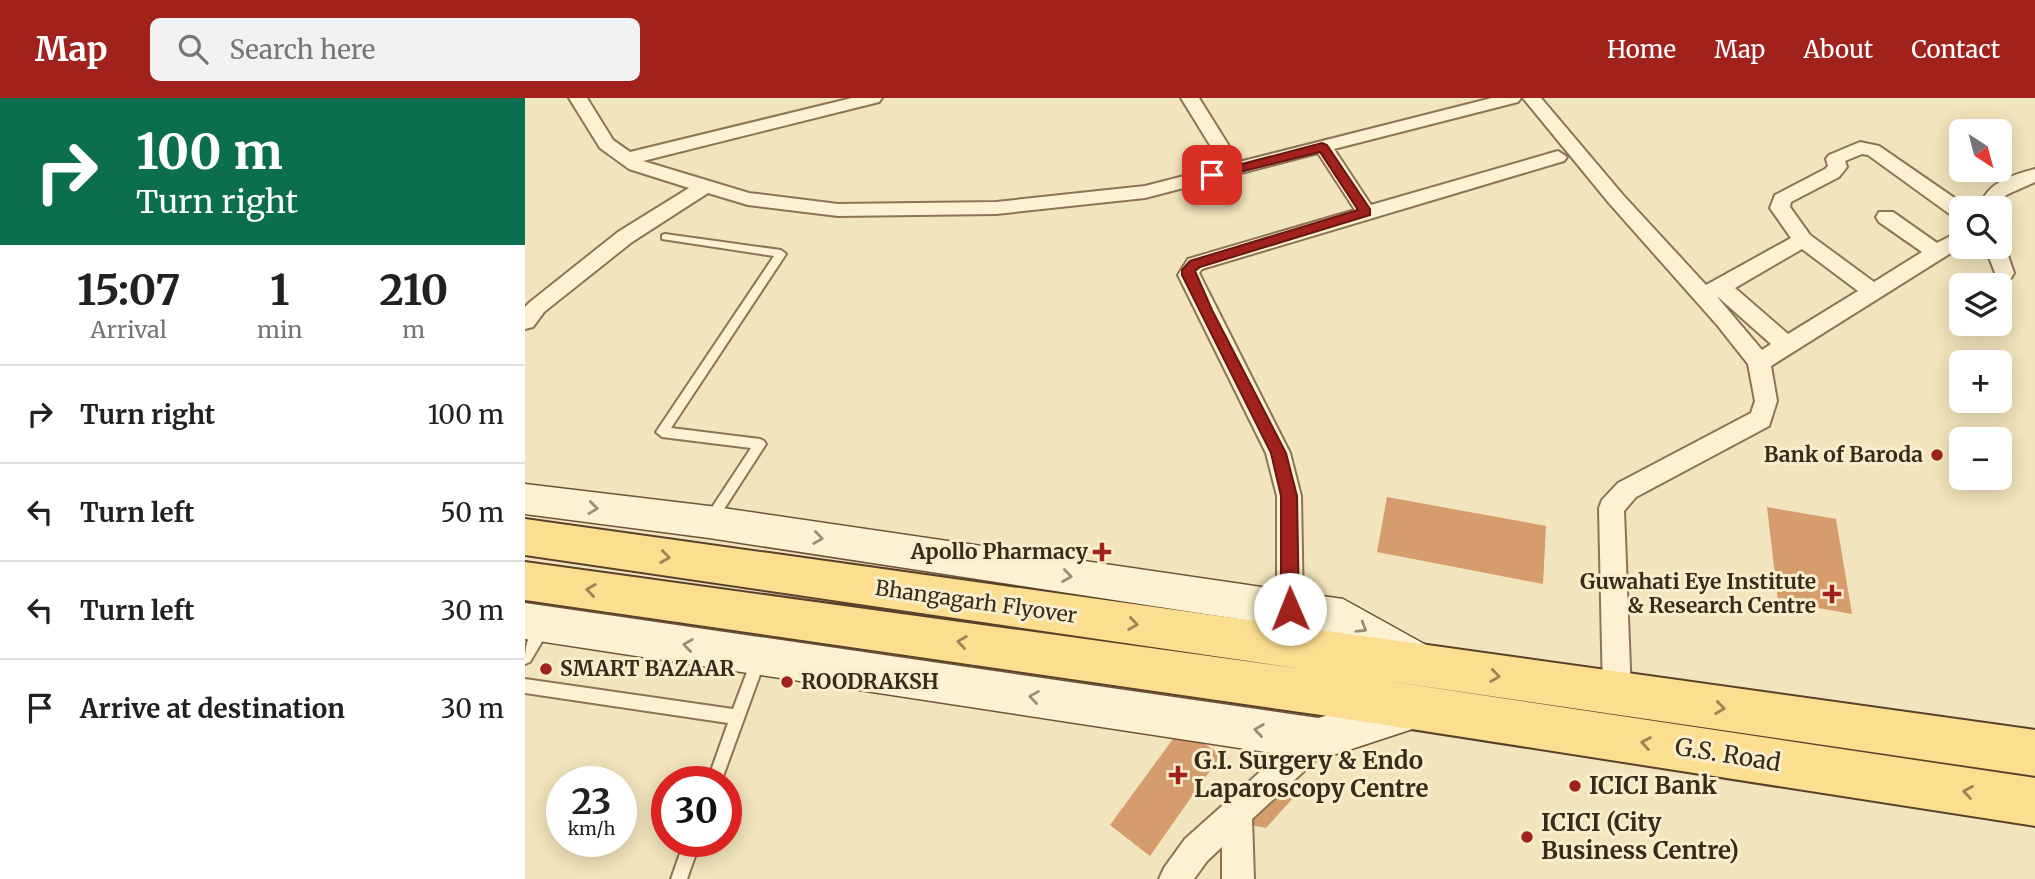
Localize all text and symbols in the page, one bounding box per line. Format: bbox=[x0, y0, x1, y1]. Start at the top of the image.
search box bbox=[150, 18, 640, 81]
text: Map bbox=[35, 29, 108, 70]
icon: search bbox=[174, 30, 212, 68]
text: Search here bbox=[230, 33, 375, 66]
text: Home bbox=[1607, 34, 1676, 65]
text: Map bbox=[1714, 34, 1765, 65]
text: About bbox=[1803, 34, 1873, 65]
text: Contact bbox=[1911, 34, 2000, 65]
north arrow bbox=[1949, 119, 2013, 182]
map controls bbox=[1949, 119, 2012, 490]
text: 100 m bbox=[136, 121, 283, 182]
icon: right bbox=[21, 126, 112, 217]
pin bbox=[1182, 145, 1242, 205]
icon: arrive bbox=[1193, 156, 1231, 194]
text: Turn right bbox=[136, 182, 298, 222]
button: search bbox=[1949, 196, 2012, 259]
text: 15:07 bbox=[77, 264, 180, 316]
text: 1 bbox=[270, 264, 290, 316]
text: 210 bbox=[379, 264, 448, 316]
button: layers bbox=[1949, 273, 2012, 336]
text: Arrival bbox=[90, 315, 167, 344]
text: min bbox=[257, 315, 303, 344]
text: m bbox=[402, 315, 425, 344]
button: + bbox=[1949, 350, 2012, 413]
icon: right bbox=[21, 395, 59, 433]
text: Turn right bbox=[80, 398, 215, 431]
text: 100 m bbox=[428, 398, 504, 431]
button: − bbox=[1949, 427, 2012, 490]
place label: Bank of Baroda bbox=[1764, 441, 1923, 468]
marker: Bank of Baroda bbox=[1929, 447, 1945, 463]
icon: left bbox=[21, 493, 59, 531]
text: Turn left bbox=[80, 496, 194, 529]
text: 50 m bbox=[440, 496, 504, 529]
one-way arrow bbox=[587, 500, 599, 515]
one-way arrow bbox=[812, 531, 824, 546]
place label: Apollo Pharmacy bbox=[910, 538, 1089, 565]
marker: Apollo Pharmacy bbox=[1094, 544, 1110, 560]
one-way arrow bbox=[659, 550, 671, 565]
one-way arrow bbox=[1062, 568, 1073, 583]
place label: Guwahati Eye Institute & Research Centre bbox=[1580, 568, 1816, 619]
position arrow bbox=[1253, 572, 1327, 646]
street label: Bhangagarh Flyover bbox=[873, 574, 1079, 629]
one-way arrow bbox=[585, 583, 597, 598]
marker: Guwahati Eye Institute & Research Centre bbox=[1822, 584, 1842, 604]
icon: left bbox=[21, 591, 59, 629]
text: Turn left bbox=[80, 594, 194, 627]
text: 30 m bbox=[441, 594, 504, 627]
one-way arrow bbox=[1127, 617, 1139, 632]
one-way arrow bbox=[1355, 620, 1368, 633]
one-way arrow bbox=[956, 635, 968, 650]
one-way arrow bbox=[682, 638, 694, 653]
place label: SMART BAZAAR bbox=[560, 655, 735, 682]
marker: SMART BAZAAR bbox=[538, 661, 554, 677]
place label: ROODRAKSH bbox=[801, 668, 939, 695]
one-way arrow bbox=[1489, 669, 1501, 684]
marker: ROODRAKSH bbox=[779, 674, 795, 690]
icon: arrive bbox=[21, 689, 59, 727]
one-way arrow bbox=[1028, 689, 1040, 704]
text: Arrive at destination bbox=[80, 692, 345, 725]
text: 30 m bbox=[441, 692, 504, 725]
one-way arrow bbox=[1714, 701, 1726, 716]
one-way arrow bbox=[1253, 723, 1265, 738]
street label: G.S. Road bbox=[1673, 731, 1783, 778]
one-way arrow bbox=[1640, 735, 1652, 750]
place label: G.I. Surgery & Endo Laparoscopy Centre bbox=[1194, 745, 1429, 804]
marker: G.I. Surgery & Endo Laparoscopy Centre bbox=[1168, 765, 1188, 785]
speed limit sign: 30 bbox=[651, 766, 742, 857]
place label: ICICI Bank bbox=[1589, 770, 1717, 801]
marker: ICICI Bank bbox=[1567, 778, 1583, 794]
text: 23 bbox=[572, 780, 611, 824]
one-way arrow bbox=[1962, 785, 1973, 800]
place label: ICICI (City Business Centre) bbox=[1541, 807, 1739, 866]
text: km/h bbox=[568, 817, 615, 840]
marker: ICICI (City Business Centre) bbox=[1519, 829, 1535, 845]

